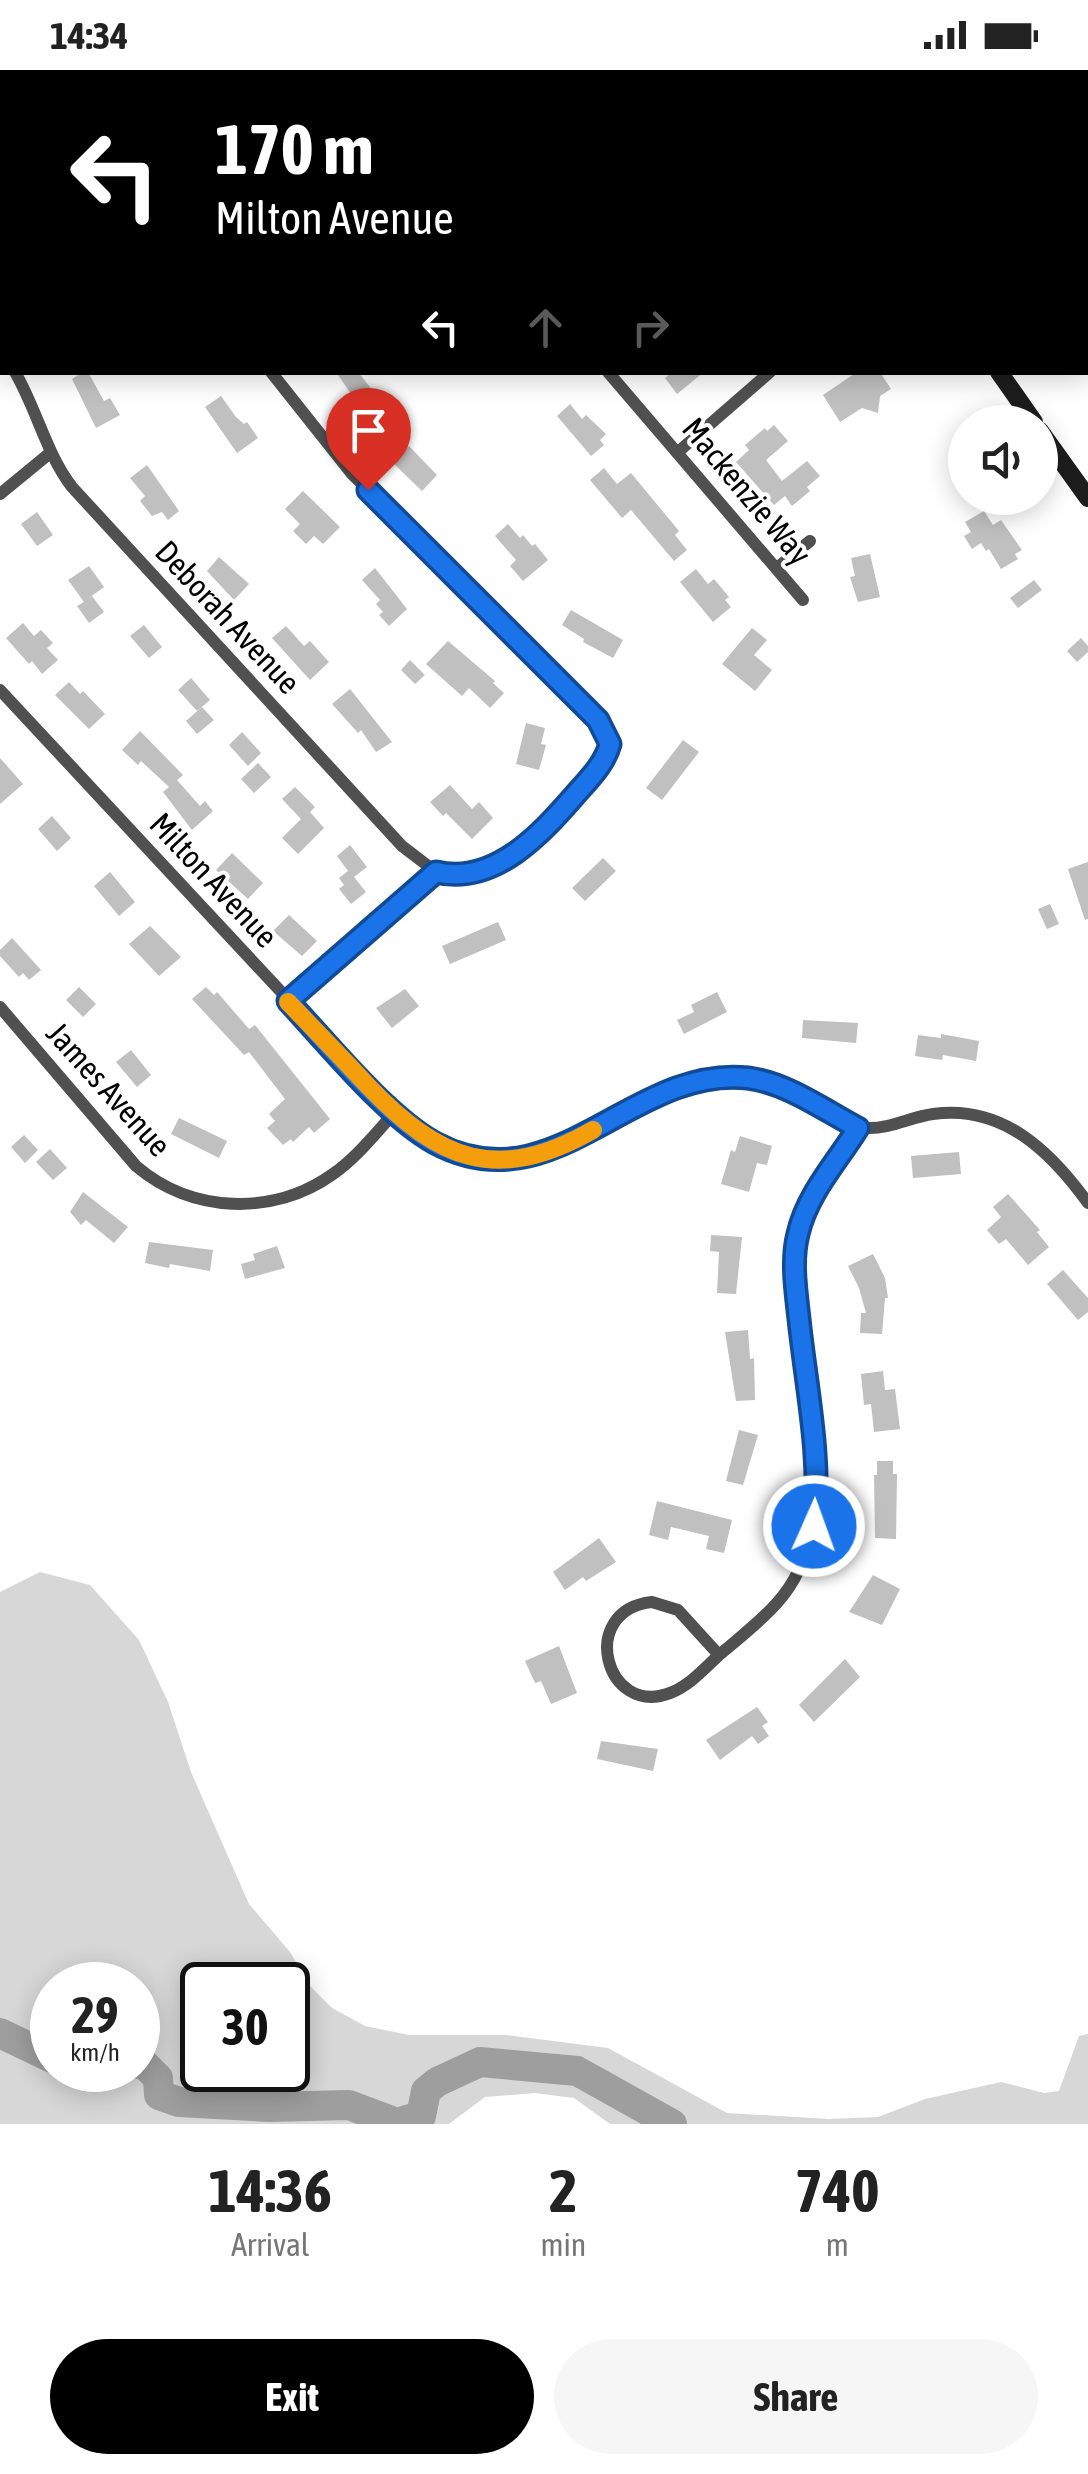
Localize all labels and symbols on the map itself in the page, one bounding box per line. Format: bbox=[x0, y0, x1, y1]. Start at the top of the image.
pin bbox=[326, 388, 411, 491]
street label: Mackenzie Way bbox=[675, 410, 819, 572]
street label: Deborah Avenue bbox=[148, 533, 308, 701]
street label: Milton Avenue bbox=[143, 805, 285, 955]
street label: James Avenue bbox=[39, 1015, 179, 1163]
position arrow bbox=[762, 1474, 866, 1578]
speed limit sign: 30 bbox=[180, 1962, 310, 2092]

